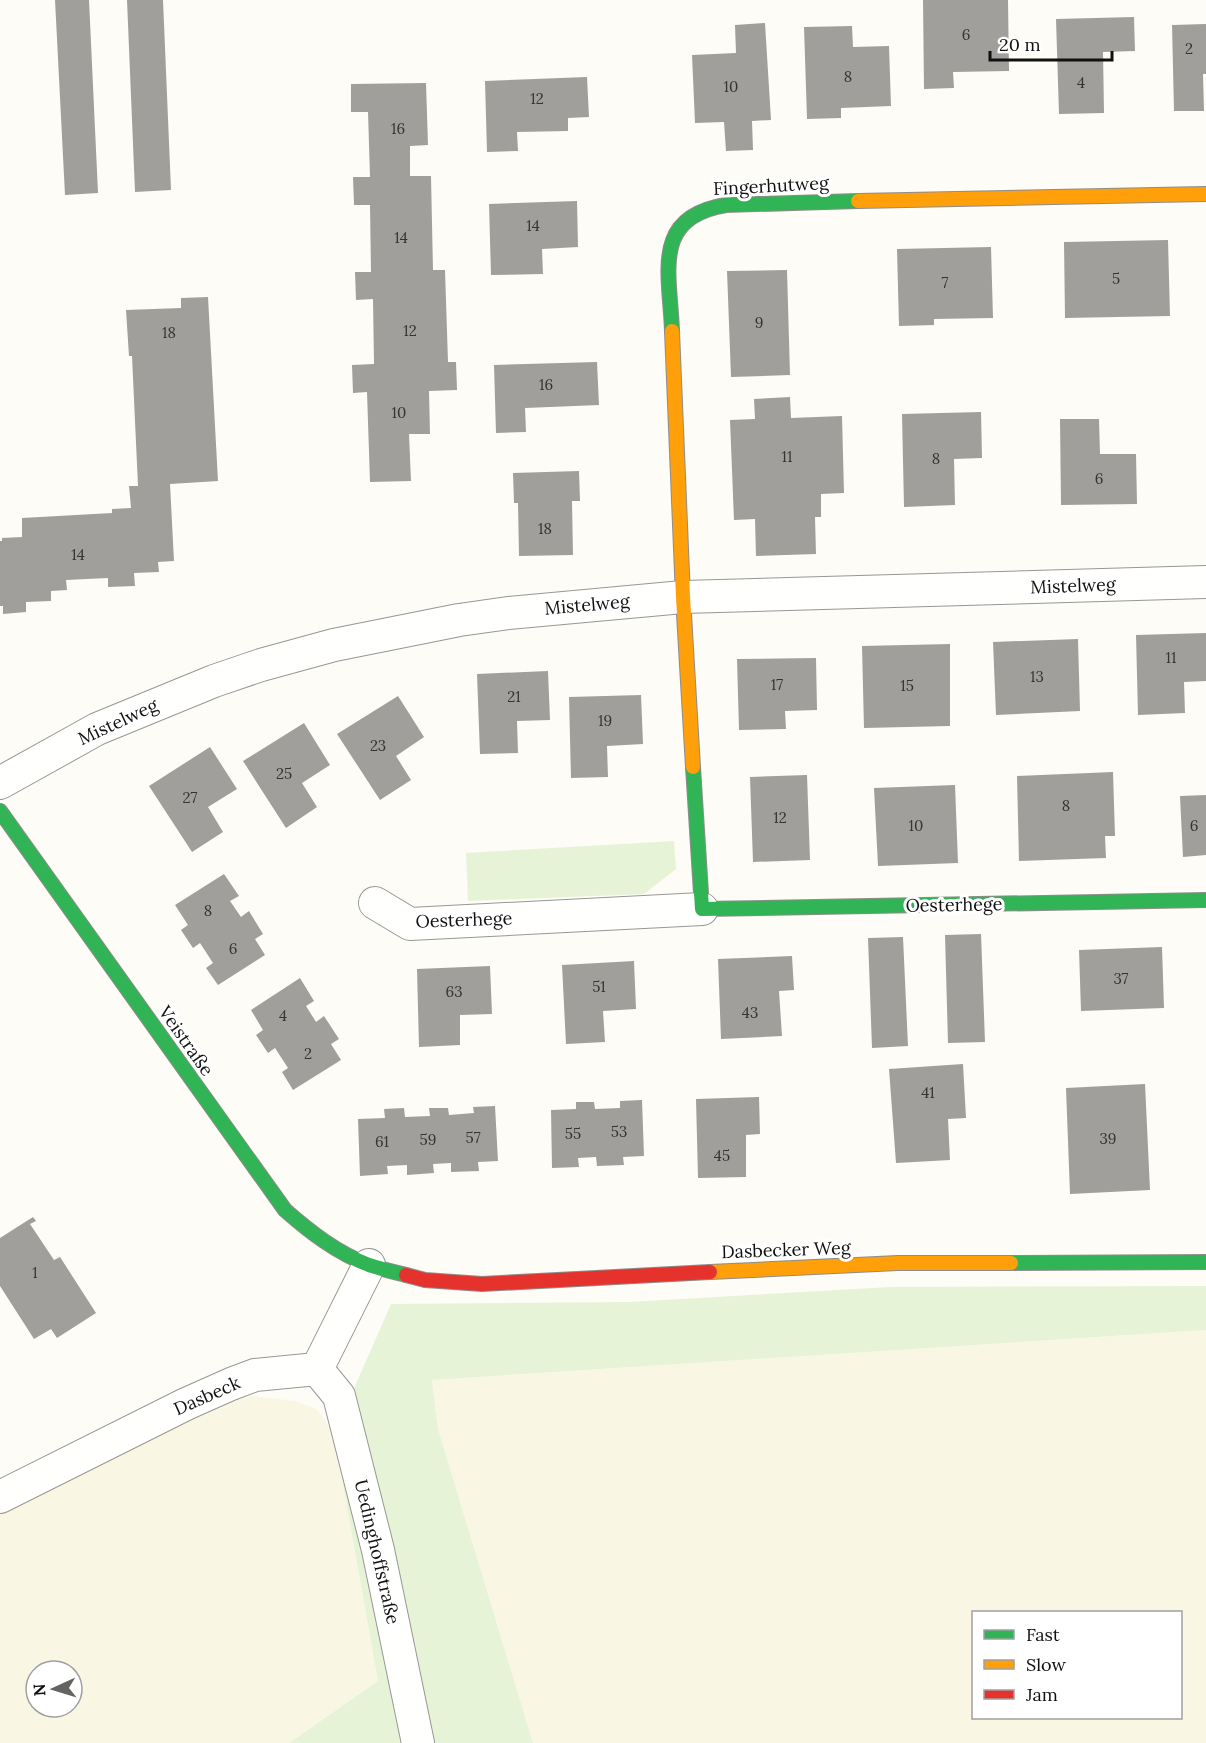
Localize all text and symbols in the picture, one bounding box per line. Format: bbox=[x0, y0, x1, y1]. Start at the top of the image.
scale bar bbox=[990, 24, 1112, 62]
house number: 6 bbox=[962, 25, 970, 44]
text: 20 m bbox=[999, 33, 1041, 56]
house number: 2 bbox=[1185, 39, 1193, 58]
house number: 8 bbox=[844, 67, 852, 86]
house number: 4 bbox=[1077, 73, 1085, 92]
house number: 10 bbox=[724, 77, 738, 96]
house number: 12 bbox=[530, 89, 544, 108]
house number: 16 bbox=[391, 119, 405, 138]
street label: Fingerhutweg bbox=[713, 171, 830, 200]
house number: 14 bbox=[526, 216, 540, 235]
house number: 14 bbox=[394, 228, 408, 247]
house number: 5 bbox=[1112, 269, 1120, 288]
house number: 7 bbox=[942, 273, 949, 292]
house number: 9 bbox=[755, 313, 763, 332]
house number: 12 bbox=[403, 321, 417, 340]
house number: 18 bbox=[162, 323, 176, 342]
house number: 16 bbox=[539, 375, 553, 394]
house number: 10 bbox=[392, 403, 406, 422]
house number: 11 bbox=[782, 447, 792, 466]
house number: 8 bbox=[932, 449, 940, 468]
house number: 6 bbox=[1095, 469, 1103, 488]
house number: 18 bbox=[538, 519, 552, 538]
house number: 14 bbox=[71, 545, 85, 564]
street label: Mistelweg bbox=[1030, 572, 1117, 598]
street label: Mistelweg bbox=[543, 589, 632, 620]
house number: 11 bbox=[1166, 648, 1176, 667]
house number: 13 bbox=[1030, 667, 1044, 686]
house number: 17 bbox=[771, 675, 783, 694]
house number: 15 bbox=[900, 676, 914, 695]
house number: 21 bbox=[507, 687, 521, 706]
street label: Mistelweg bbox=[74, 693, 162, 750]
house number: 19 bbox=[598, 711, 612, 730]
house number: 23 bbox=[370, 736, 386, 755]
house number: 25 bbox=[276, 764, 292, 783]
house number: 27 bbox=[183, 788, 198, 807]
house number: 8 bbox=[1062, 796, 1070, 815]
house number: 12 bbox=[773, 808, 787, 827]
house number: 10 bbox=[909, 816, 923, 835]
house number: 6 bbox=[1190, 816, 1198, 835]
street label: Oesterhege bbox=[905, 892, 1003, 917]
house number: 8 bbox=[204, 901, 212, 920]
street label: Oesterhege bbox=[415, 906, 513, 933]
house number: 6 bbox=[229, 939, 237, 958]
house number: 37 bbox=[1114, 969, 1129, 988]
house number: 51 bbox=[592, 977, 606, 996]
house number: 63 bbox=[445, 982, 463, 1001]
street label: Veistraße bbox=[153, 1000, 219, 1080]
house number: 43 bbox=[742, 1003, 758, 1022]
house number: 4 bbox=[279, 1006, 287, 1025]
house number: 2 bbox=[304, 1044, 312, 1063]
house number: 41 bbox=[921, 1083, 935, 1102]
house number: 53 bbox=[611, 1122, 627, 1141]
house number: 55 bbox=[565, 1124, 581, 1143]
house number: 57 bbox=[465, 1128, 481, 1147]
house number: 39 bbox=[1099, 1129, 1117, 1148]
house number: 59 bbox=[420, 1130, 436, 1149]
house number: 61 bbox=[375, 1132, 389, 1151]
house number: 45 bbox=[714, 1146, 730, 1165]
street label: Dasbecker Weg bbox=[721, 1236, 852, 1263]
house number: 1 bbox=[32, 1263, 38, 1282]
street label: Dasbeck bbox=[170, 1371, 244, 1420]
street label: Uedinghoffstraße bbox=[350, 1477, 405, 1627]
legend bbox=[972, 1611, 1182, 1719]
text: Fast bbox=[1026, 1623, 1060, 1646]
text: Slow bbox=[1026, 1653, 1066, 1676]
north arrow bbox=[24, 1659, 84, 1719]
text: N bbox=[29, 1683, 49, 1697]
text: Jam bbox=[1025, 1683, 1058, 1706]

